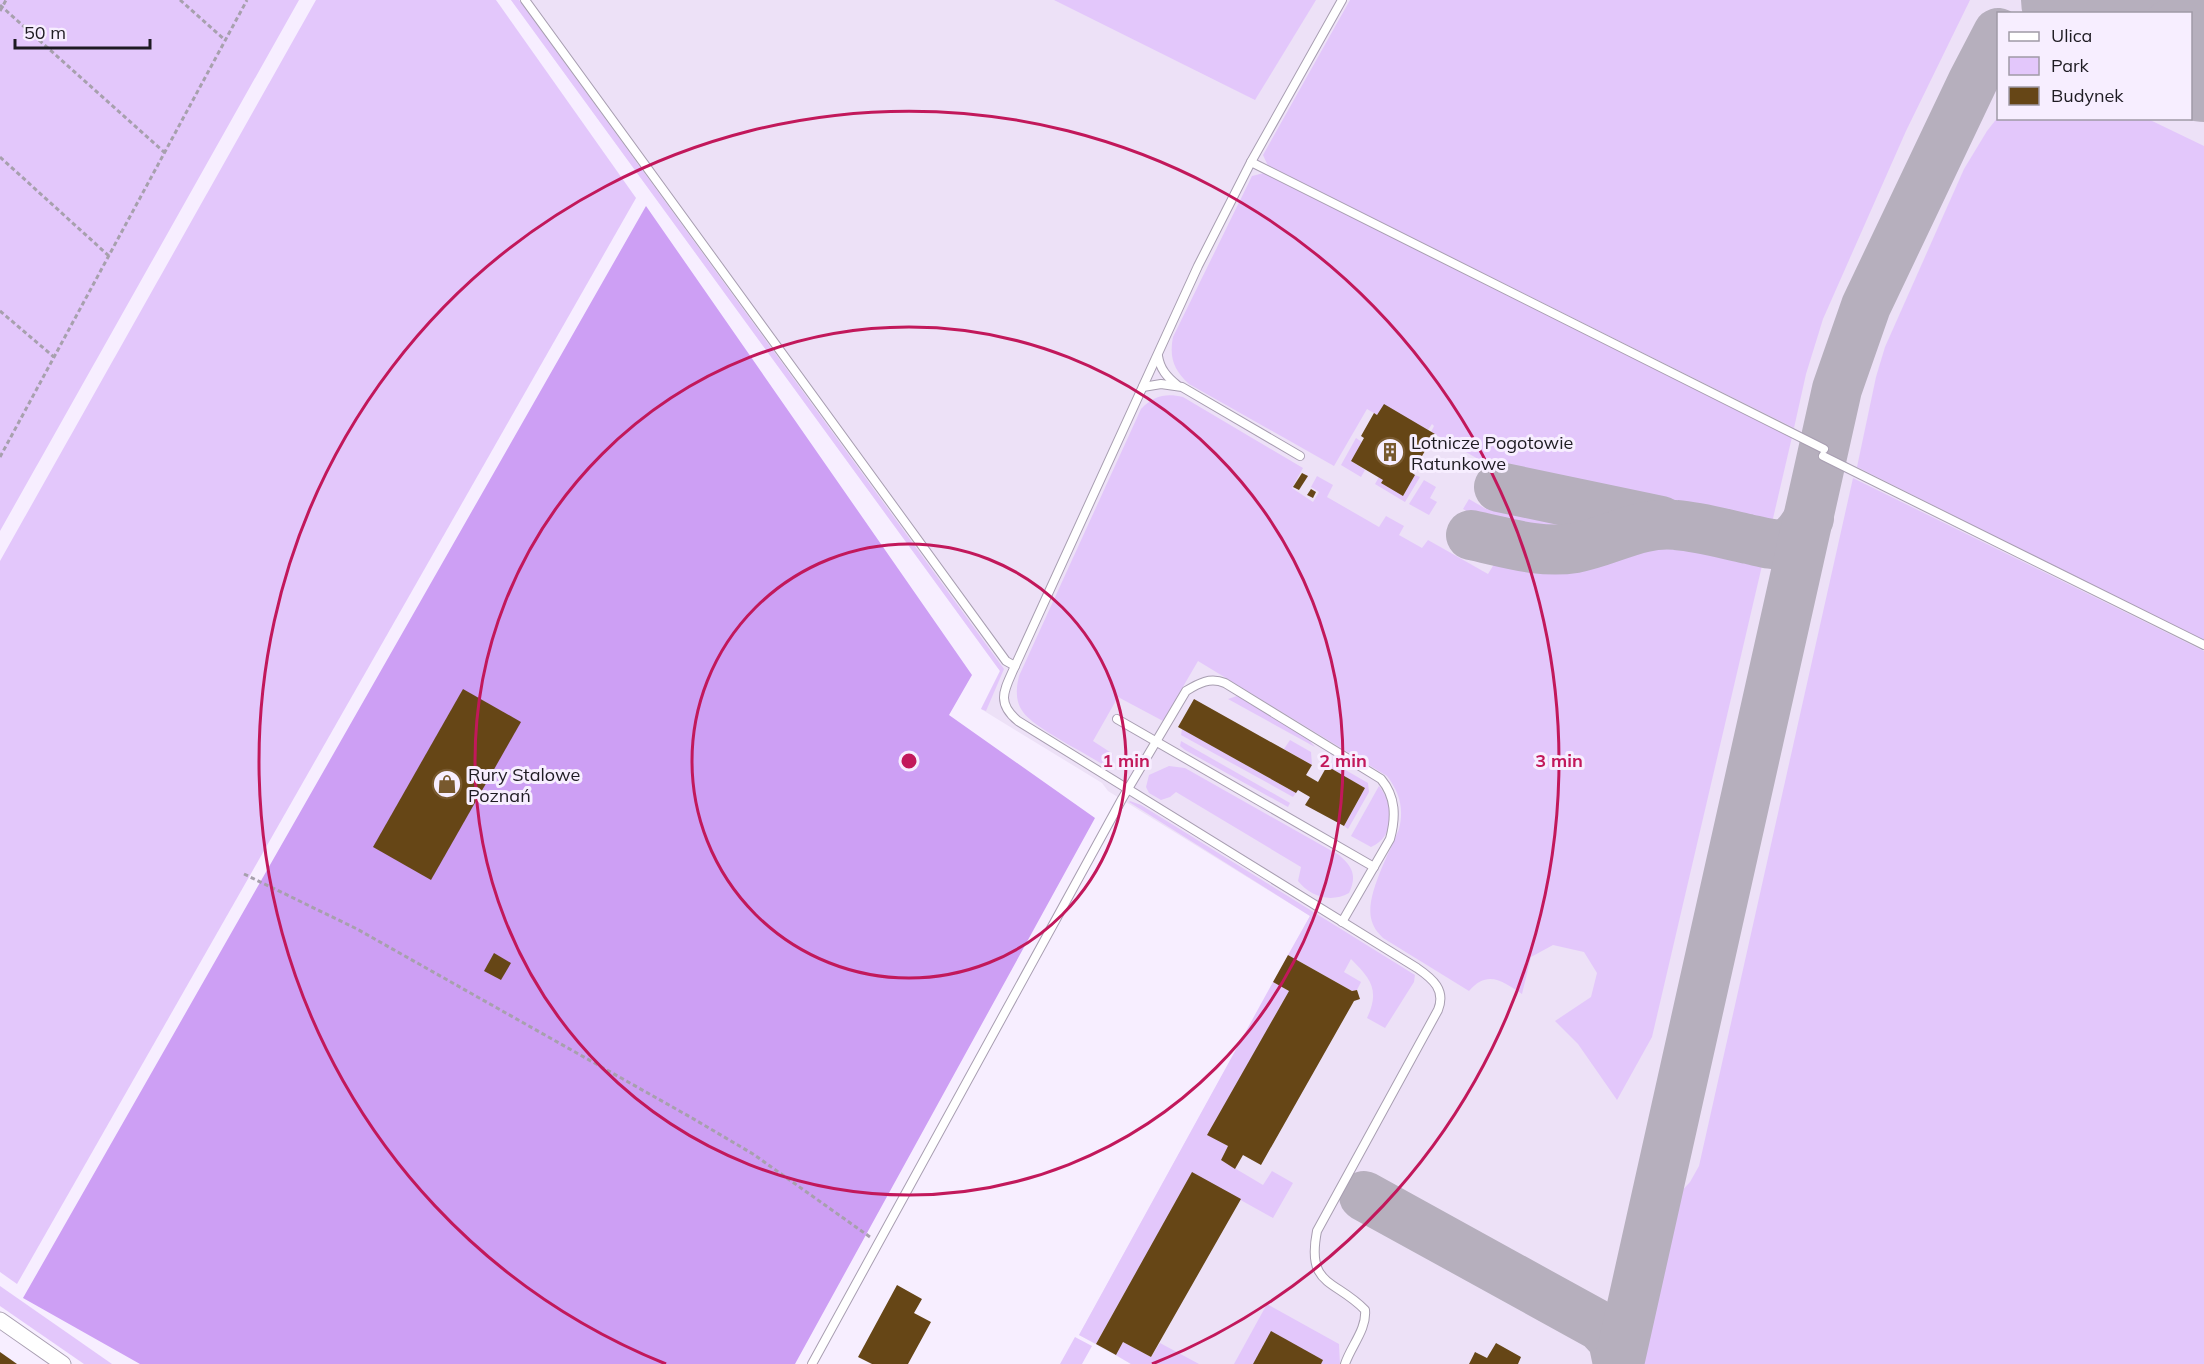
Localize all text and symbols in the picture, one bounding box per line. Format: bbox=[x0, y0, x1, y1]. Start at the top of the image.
scale bar bbox=[15, 12, 150, 50]
legend bbox=[1997, 12, 2192, 120]
text: 50 m bbox=[24, 21, 66, 44]
text: Ulica bbox=[2051, 24, 2092, 47]
text: Park bbox=[2051, 54, 2090, 77]
text: Budynek bbox=[2051, 84, 2124, 107]
place label: Lotnicze Pogotowie Ratunkowe bbox=[1411, 431, 1573, 475]
building icon: Lotnicze Pogotowie Ratunkowe bbox=[1374, 436, 1406, 468]
text: 1 min bbox=[1102, 749, 1150, 772]
text: 2 min bbox=[1319, 749, 1367, 772]
text: 3 min bbox=[1535, 749, 1583, 772]
centre of rings bbox=[899, 751, 919, 771]
place label: Rury Stalowe Poznań bbox=[468, 763, 580, 807]
shop icon: Rury Stalowe Poznań bbox=[431, 768, 463, 800]

